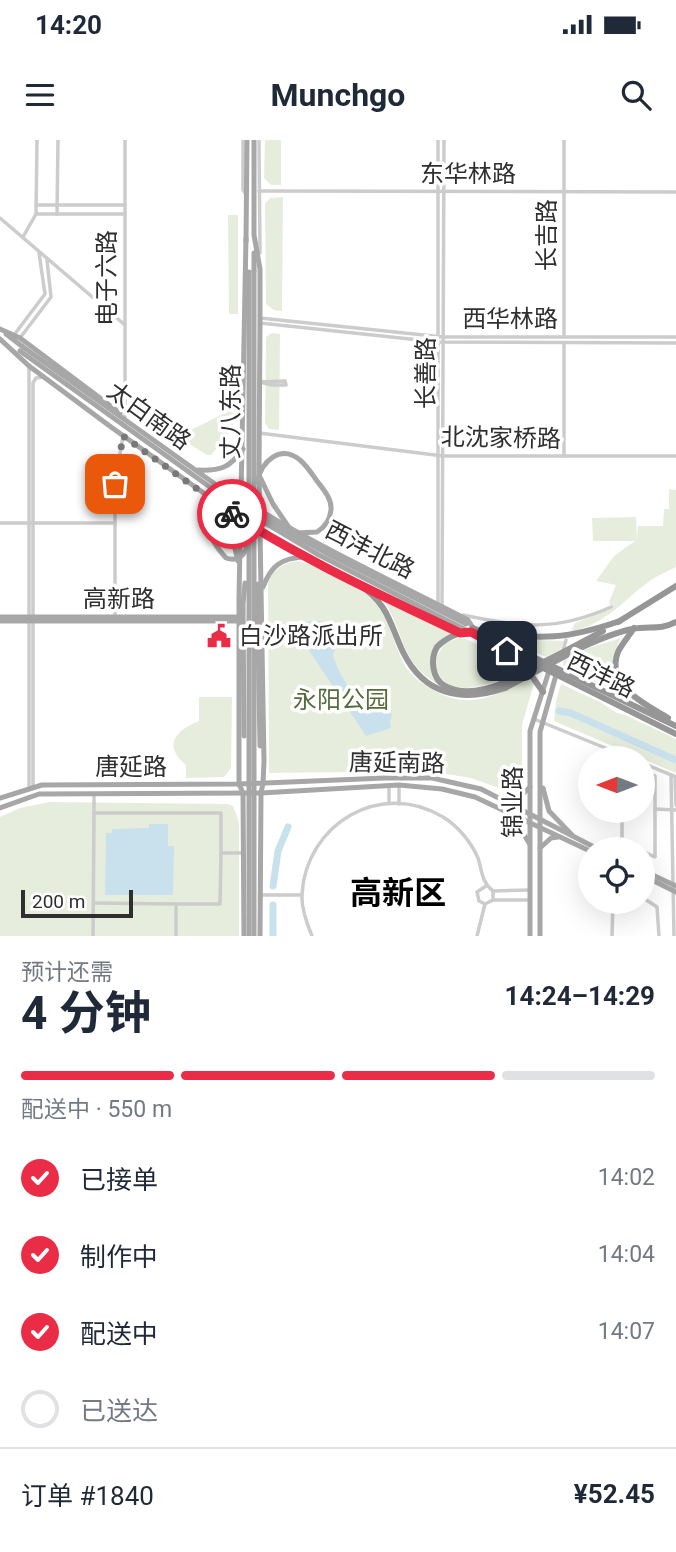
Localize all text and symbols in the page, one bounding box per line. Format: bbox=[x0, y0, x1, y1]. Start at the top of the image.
text: 14:20 bbox=[35, 10, 102, 40]
icon: menu bbox=[21, 76, 59, 114]
text: Munchgo bbox=[271, 76, 405, 114]
icon: search bbox=[617, 76, 655, 114]
street label: 东华林路 bbox=[420, 160, 516, 188]
street label: 长吉路 bbox=[533, 199, 561, 271]
street label: 电子六路 bbox=[93, 230, 121, 326]
street label: 西华林路 bbox=[462, 305, 558, 333]
street label: 长善路 bbox=[412, 337, 440, 409]
street label: 丈八东路 bbox=[217, 364, 245, 460]
street label: 太白南路 bbox=[102, 376, 196, 456]
street label: 北沈家桥路 bbox=[441, 423, 561, 453]
pin bbox=[85, 454, 145, 514]
icon: bag bbox=[96, 465, 134, 503]
courier bbox=[197, 479, 267, 549]
icon: bike bbox=[213, 495, 251, 533]
street label: 西沣北路 bbox=[321, 516, 419, 584]
street label: 高新路 bbox=[83, 585, 155, 613]
pin bbox=[477, 621, 537, 681]
public building icon: 白沙路派出所 bbox=[205, 622, 233, 650]
place label: 白沙路派出所 bbox=[239, 622, 383, 650]
icon: home bbox=[488, 632, 526, 670]
street label: 西沣路 bbox=[563, 647, 639, 703]
park label: 永阳公园 bbox=[293, 686, 389, 714]
north arrow bbox=[578, 746, 654, 822]
map controls bbox=[578, 746, 655, 914]
street label: 唐延南路 bbox=[349, 748, 445, 778]
street label: 唐延路 bbox=[95, 753, 167, 781]
street label: 锦业路 bbox=[499, 766, 527, 838]
button: locate bbox=[578, 837, 655, 914]
district label: 高新区 bbox=[350, 874, 446, 912]
scale bar bbox=[21, 887, 133, 919]
text: 200 m bbox=[32, 890, 85, 913]
text: 预计还需 bbox=[21, 959, 113, 986]
text: 14:24–14:29 bbox=[505, 981, 655, 1011]
text: 4 分钟 bbox=[21, 986, 151, 1040]
text: 配送中 · 550 m bbox=[21, 1096, 172, 1123]
icon: check bbox=[21, 1159, 59, 1197]
text: 14:02 bbox=[598, 1164, 655, 1191]
text: 已接单 bbox=[80, 1165, 158, 1195]
icon: check bbox=[21, 1236, 59, 1274]
text: 14:04 bbox=[598, 1241, 655, 1268]
text: 制作中 bbox=[80, 1242, 158, 1272]
icon: check bbox=[21, 1313, 59, 1351]
text: 14:07 bbox=[598, 1318, 655, 1345]
text: 配送中 bbox=[80, 1319, 158, 1349]
text: 已送达 bbox=[80, 1396, 158, 1426]
text: ¥52.45 bbox=[574, 1479, 655, 1509]
text: 订单 #1840 bbox=[21, 1481, 154, 1511]

